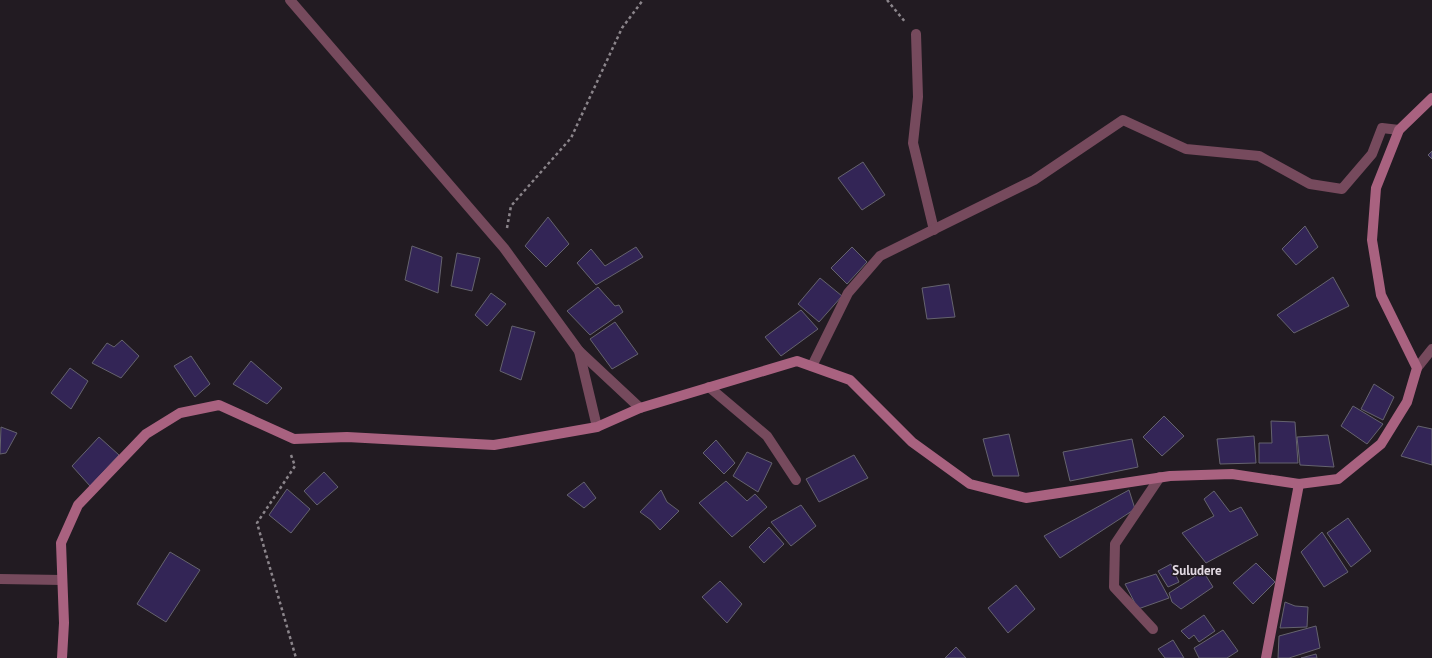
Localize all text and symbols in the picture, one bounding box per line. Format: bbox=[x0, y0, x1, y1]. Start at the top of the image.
district label: Suludere bbox=[1172, 562, 1222, 579]

